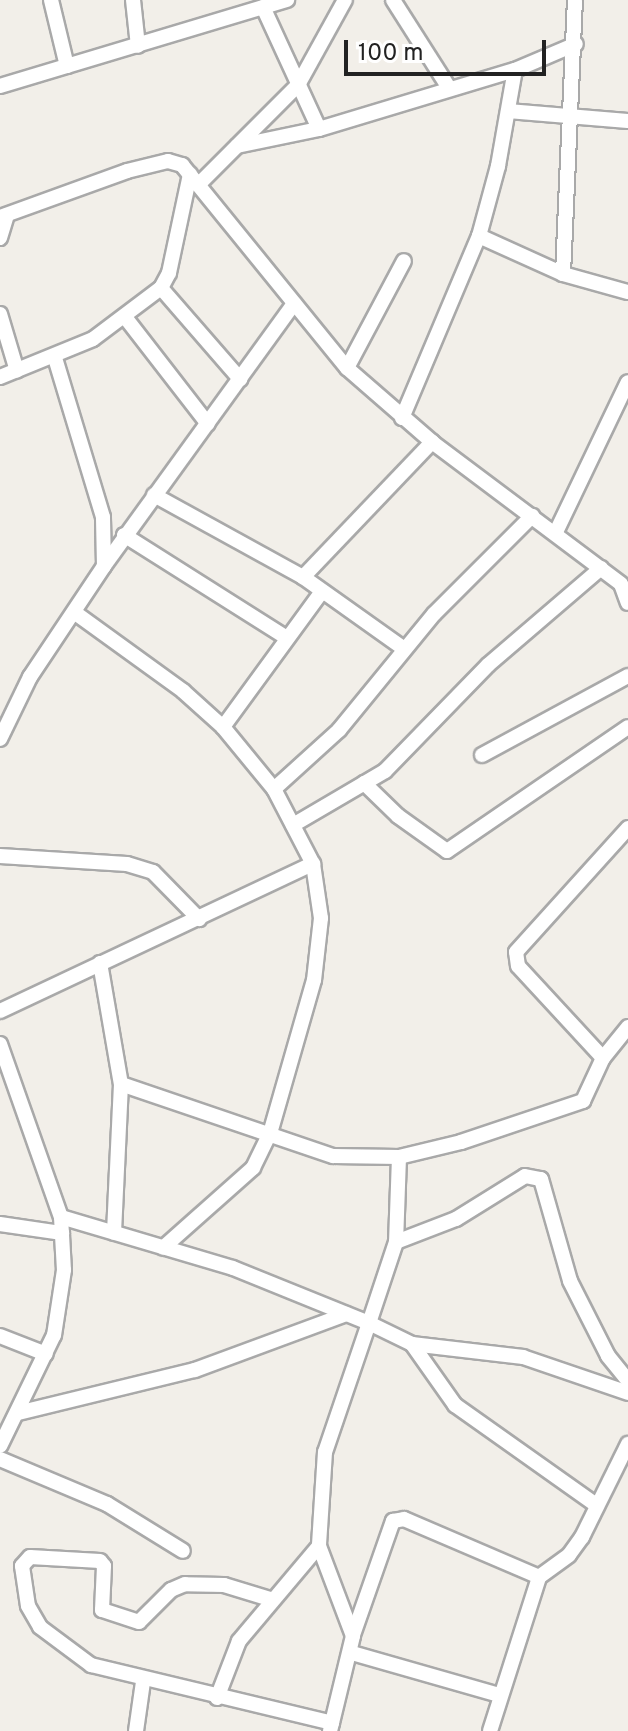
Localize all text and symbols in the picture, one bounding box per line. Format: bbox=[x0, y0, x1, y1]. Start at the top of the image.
scale bar bbox=[348, 24, 550, 74]
text: 100 m bbox=[358, 39, 424, 69]

